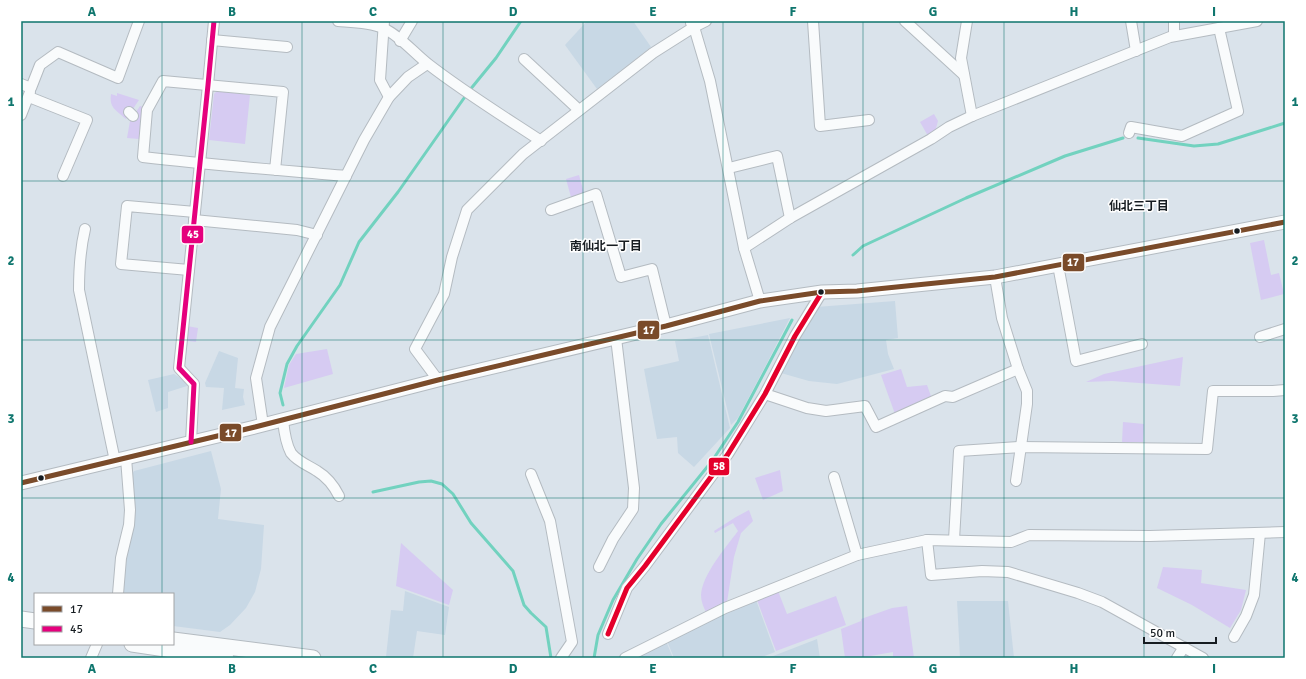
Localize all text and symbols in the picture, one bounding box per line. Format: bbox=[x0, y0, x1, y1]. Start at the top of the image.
text: A bbox=[88, 4, 97, 20]
text: B bbox=[228, 4, 236, 20]
text: C bbox=[369, 4, 377, 20]
text: D bbox=[509, 4, 518, 20]
text: E bbox=[649, 4, 657, 20]
text: F bbox=[790, 4, 797, 20]
text: G bbox=[929, 4, 937, 20]
text: H bbox=[1070, 4, 1078, 20]
text: I bbox=[1212, 4, 1216, 20]
text: 1 bbox=[7, 94, 15, 110]
text: 1 bbox=[1291, 94, 1299, 110]
district label: 仙北三丁目 bbox=[1109, 199, 1169, 214]
line badge: 45 bbox=[181, 225, 204, 244]
unlabelled marker bbox=[1232, 226, 1242, 236]
text: 45 bbox=[187, 228, 199, 241]
district label: 南仙北一丁目 bbox=[570, 239, 642, 254]
text: 2 bbox=[7, 253, 15, 269]
line badge: 17 bbox=[1062, 253, 1085, 272]
text: 2 bbox=[1291, 253, 1299, 269]
text: 17 bbox=[1067, 256, 1079, 269]
unlabelled marker bbox=[816, 287, 826, 297]
line badge: 17 bbox=[637, 320, 660, 340]
text: 17 bbox=[643, 324, 655, 337]
text: 3 bbox=[7, 411, 15, 427]
text: 3 bbox=[1291, 411, 1299, 427]
line badge: 17 bbox=[219, 423, 242, 442]
text: 17 bbox=[225, 427, 237, 440]
line badge: 58 bbox=[708, 457, 730, 476]
text: 58 bbox=[713, 460, 725, 473]
unlabelled marker bbox=[36, 473, 46, 483]
text: 4 bbox=[7, 570, 15, 586]
text: 4 bbox=[1291, 570, 1299, 586]
legend bbox=[34, 593, 174, 645]
text: 17 bbox=[70, 602, 83, 617]
scale bar bbox=[1144, 619, 1216, 645]
text: 45 bbox=[70, 622, 83, 637]
text: 50 m bbox=[1150, 626, 1175, 641]
text: A bbox=[88, 661, 97, 677]
text: B bbox=[228, 661, 236, 677]
text: C bbox=[369, 661, 377, 677]
text: D bbox=[509, 661, 518, 677]
text: E bbox=[649, 661, 657, 677]
text: F bbox=[790, 661, 797, 677]
text: G bbox=[929, 661, 937, 677]
text: H bbox=[1070, 661, 1078, 677]
text: I bbox=[1212, 661, 1216, 677]

